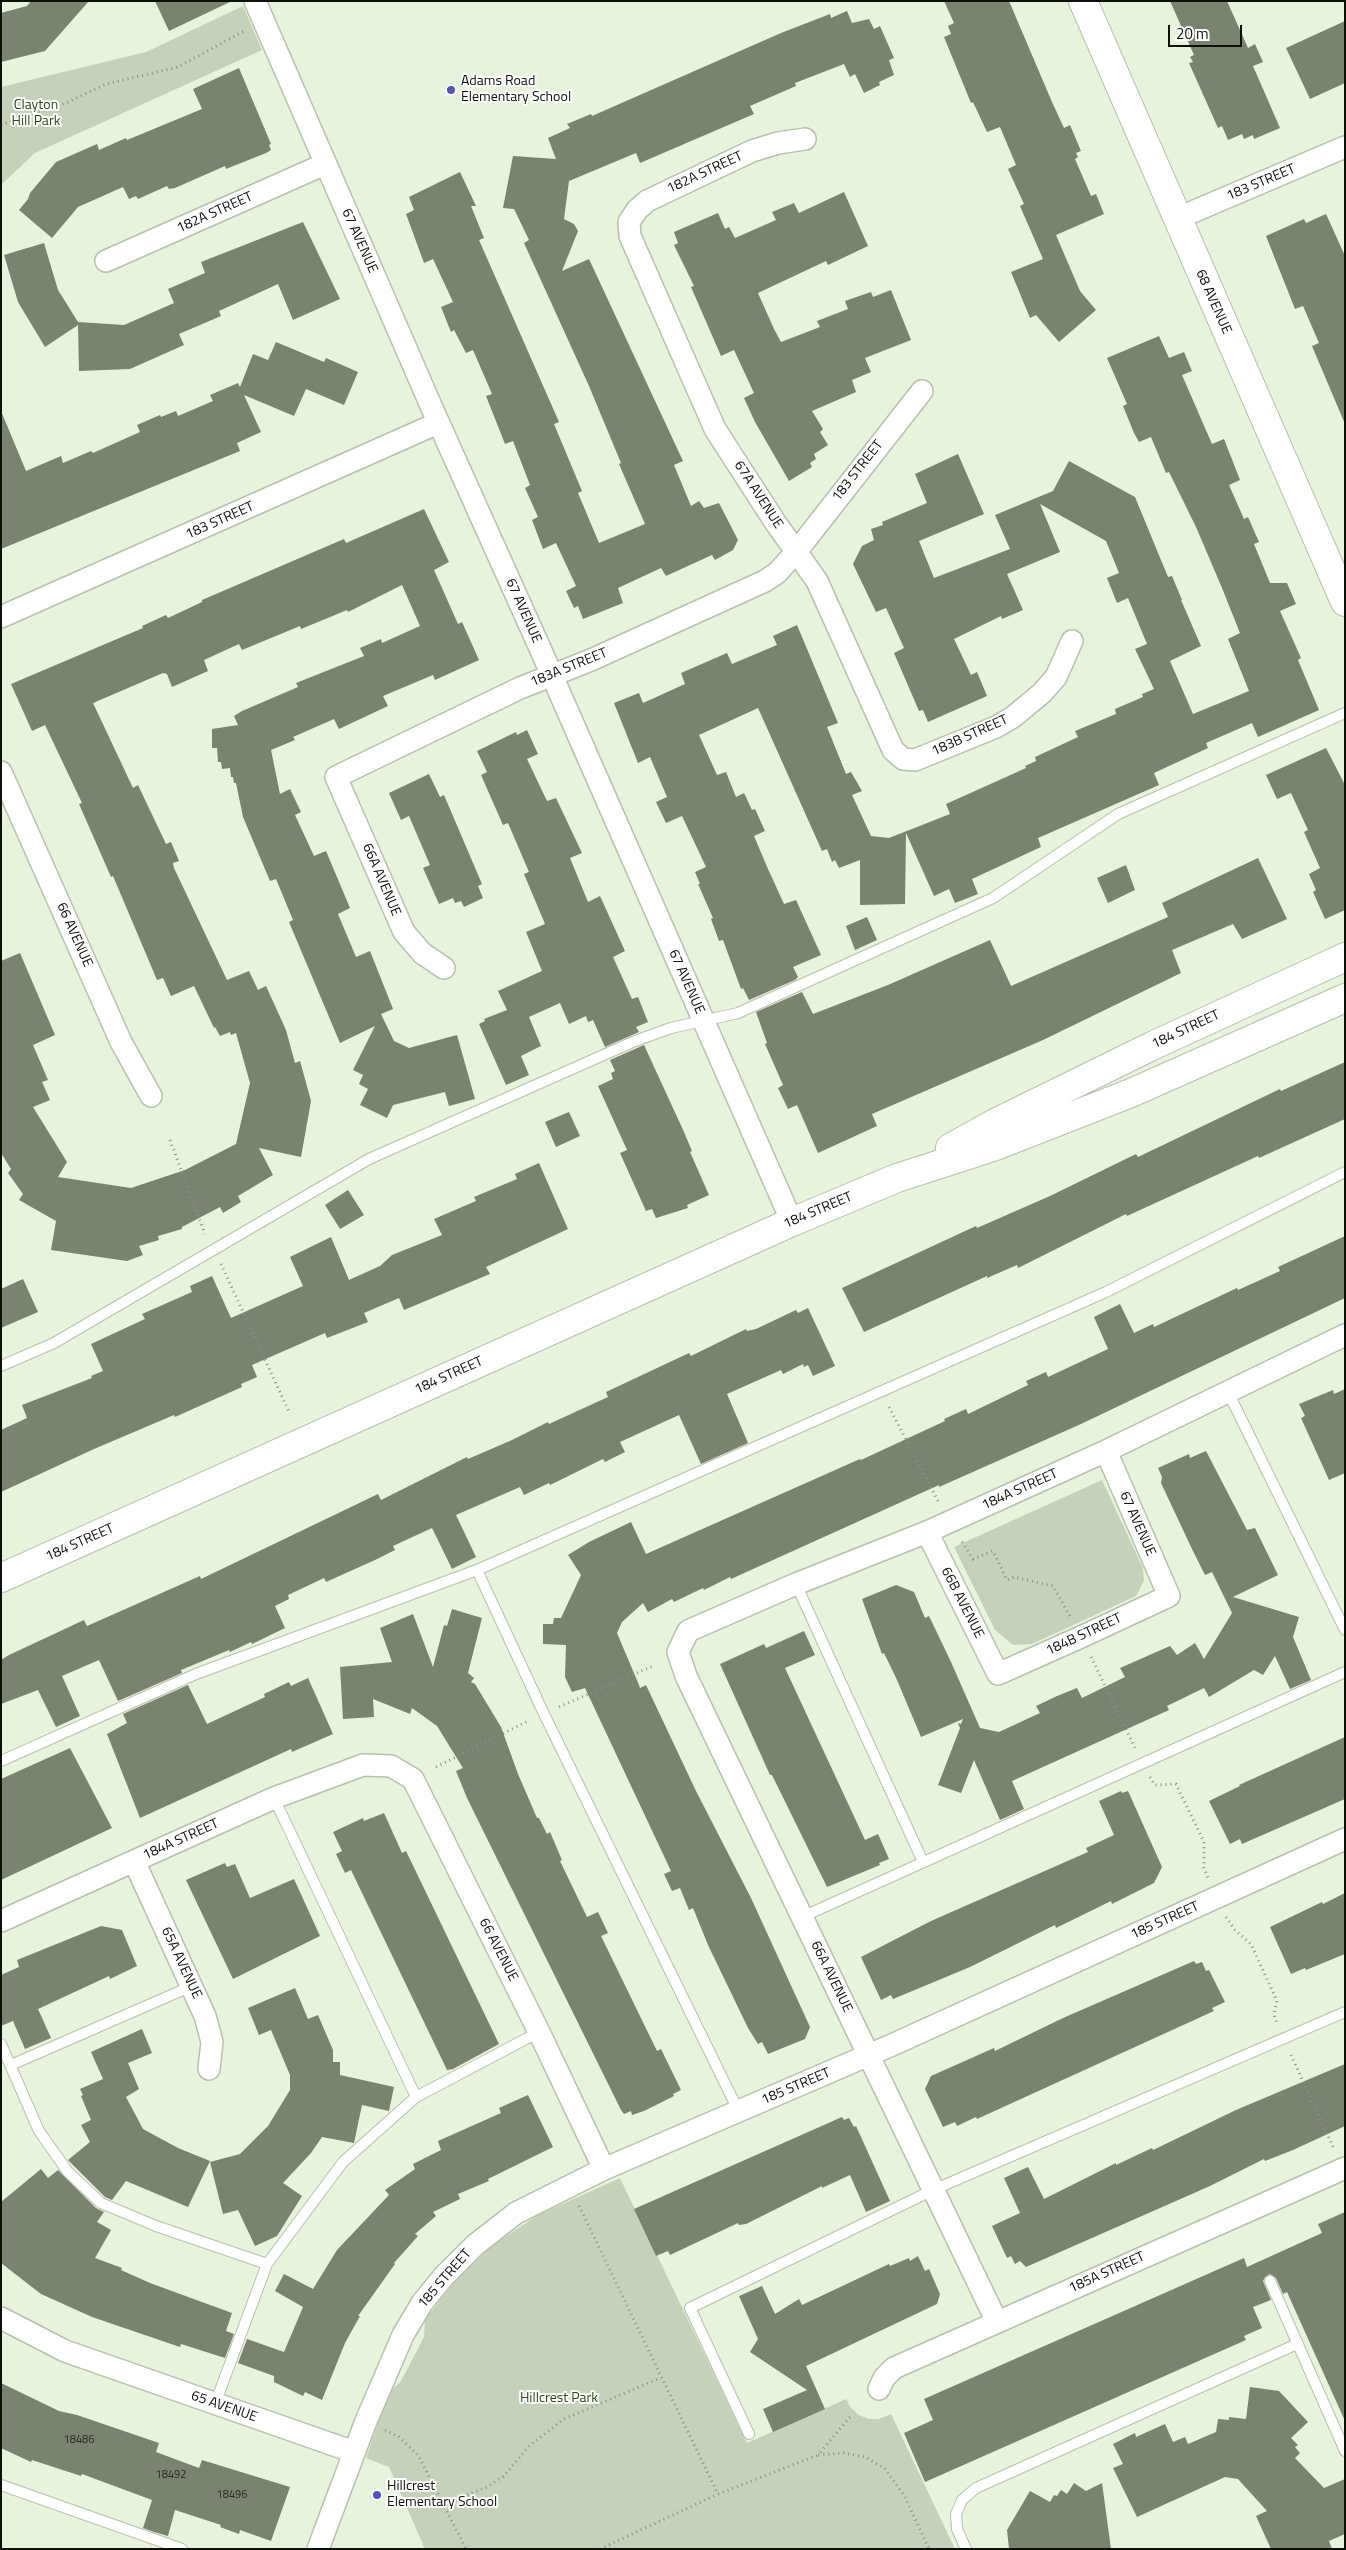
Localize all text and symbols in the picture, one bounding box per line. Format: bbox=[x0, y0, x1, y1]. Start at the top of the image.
scale bar bbox=[1171, 15, 1245, 47]
text: 20 m bbox=[1176, 22, 1209, 45]
place label: Adams Road Elementary School bbox=[461, 74, 571, 106]
marker: Adams Road Elementary School bbox=[445, 84, 457, 96]
park label: Clayton Hill Park bbox=[12, 98, 60, 130]
street label: 182A STREET bbox=[665, 148, 745, 198]
street label: 183 STREET bbox=[1224, 161, 1298, 205]
street label: 182A STREET bbox=[174, 189, 256, 237]
street label: 67 AVENUE bbox=[337, 206, 381, 276]
street label: 68 AVENUE bbox=[1191, 267, 1235, 337]
street label: 183 STREET bbox=[829, 437, 887, 505]
street label: 67A AVENUE bbox=[730, 458, 786, 532]
street label: 183 STREET bbox=[183, 498, 257, 544]
street label: 67 AVENUE bbox=[501, 576, 545, 646]
street label: 183A STREET bbox=[528, 645, 610, 691]
street label: 183B STREET bbox=[929, 712, 1011, 760]
street label: 66A AVENUE bbox=[358, 841, 404, 919]
street label: 66 AVENUE bbox=[52, 900, 96, 970]
street label: 67 AVENUE bbox=[664, 947, 708, 1017]
street label: 184 STREET bbox=[1149, 1007, 1223, 1053]
street label: 184 STREET bbox=[781, 1189, 855, 1233]
street label: 184 STREET bbox=[412, 1353, 486, 1399]
street label: 184A STREET bbox=[979, 1466, 1061, 1514]
street label: 67 AVENUE bbox=[1115, 1489, 1159, 1559]
street label: 184 STREET bbox=[43, 1520, 117, 1566]
street label: 66B AVENUE bbox=[937, 1565, 987, 1641]
street label: 184B STREET bbox=[1043, 1610, 1125, 1660]
street label: 184A STREET bbox=[140, 1816, 222, 1864]
street label: 185 STREET bbox=[1128, 1898, 1202, 1944]
street label: 66 AVENUE bbox=[475, 1916, 521, 1984]
street label: 65A AVENUE bbox=[157, 1924, 205, 2002]
street label: 66A AVENUE bbox=[807, 1939, 855, 2015]
street label: 185 STREET bbox=[759, 2065, 833, 2109]
street label: 185 STREET bbox=[415, 2246, 475, 2312]
street label: 185A STREET bbox=[1066, 2249, 1148, 2297]
street label: 65 AVENUE bbox=[189, 2388, 259, 2426]
park label: Hillcrest Park bbox=[520, 2391, 598, 2407]
house number: 18486 bbox=[64, 2433, 94, 2447]
house number: 18492 bbox=[156, 2468, 186, 2482]
place label: Hillcrest Elementary School bbox=[387, 2479, 497, 2512]
house number: 18496 bbox=[217, 2488, 247, 2502]
marker: Hillcrest Elementary School bbox=[371, 2489, 383, 2501]

